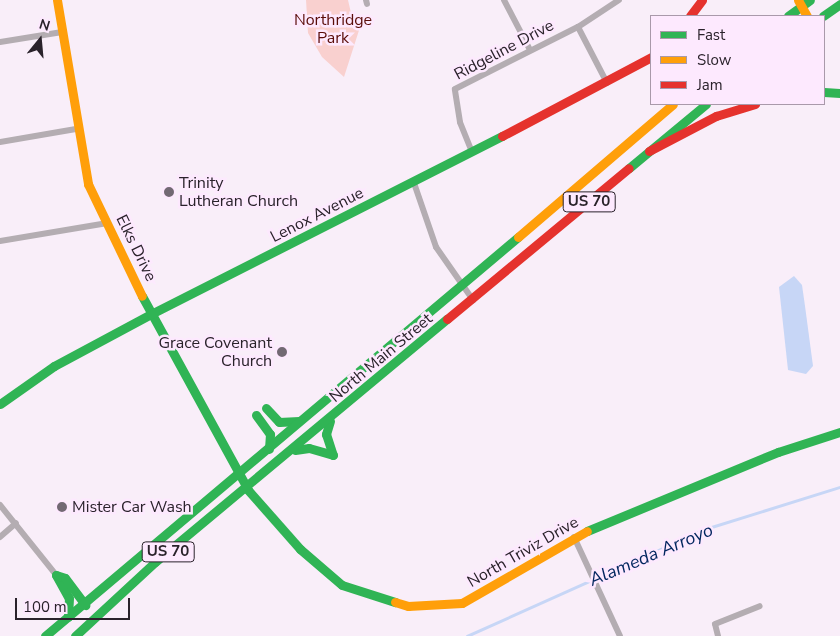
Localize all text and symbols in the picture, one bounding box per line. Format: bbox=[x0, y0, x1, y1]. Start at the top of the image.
park label: Northridge Park bbox=[294, 10, 372, 48]
north arrow bbox=[15, 15, 65, 65]
text: N bbox=[37, 15, 52, 36]
legend bbox=[650, 15, 825, 105]
street label: Ridgeline Drive bbox=[451, 16, 557, 84]
text: Fast bbox=[697, 25, 725, 45]
text: Slow bbox=[697, 50, 731, 70]
text: Jam bbox=[697, 75, 723, 95]
place label: Trinity Lutheran Church bbox=[179, 173, 298, 211]
street label: Lenox Avenue bbox=[267, 183, 367, 247]
marker: Trinity Lutheran Church bbox=[163, 186, 175, 198]
road number: US 70 bbox=[562, 190, 616, 214]
street label: Elks Drive bbox=[112, 212, 160, 284]
street label: North Main Street bbox=[326, 309, 436, 407]
place label: Grace Covenant Church bbox=[159, 333, 272, 371]
marker: Grace Covenant Church bbox=[276, 346, 288, 358]
place label: Mister Car Wash bbox=[72, 497, 192, 517]
marker: Mister Car Wash bbox=[56, 501, 68, 513]
street label: North Triviz Drive bbox=[464, 512, 582, 592]
water label: Alameda Arroyo bbox=[586, 519, 716, 591]
road number: US 70 bbox=[140, 540, 196, 564]
scale bar bbox=[18, 588, 132, 620]
text: 100 m bbox=[23, 597, 67, 617]

